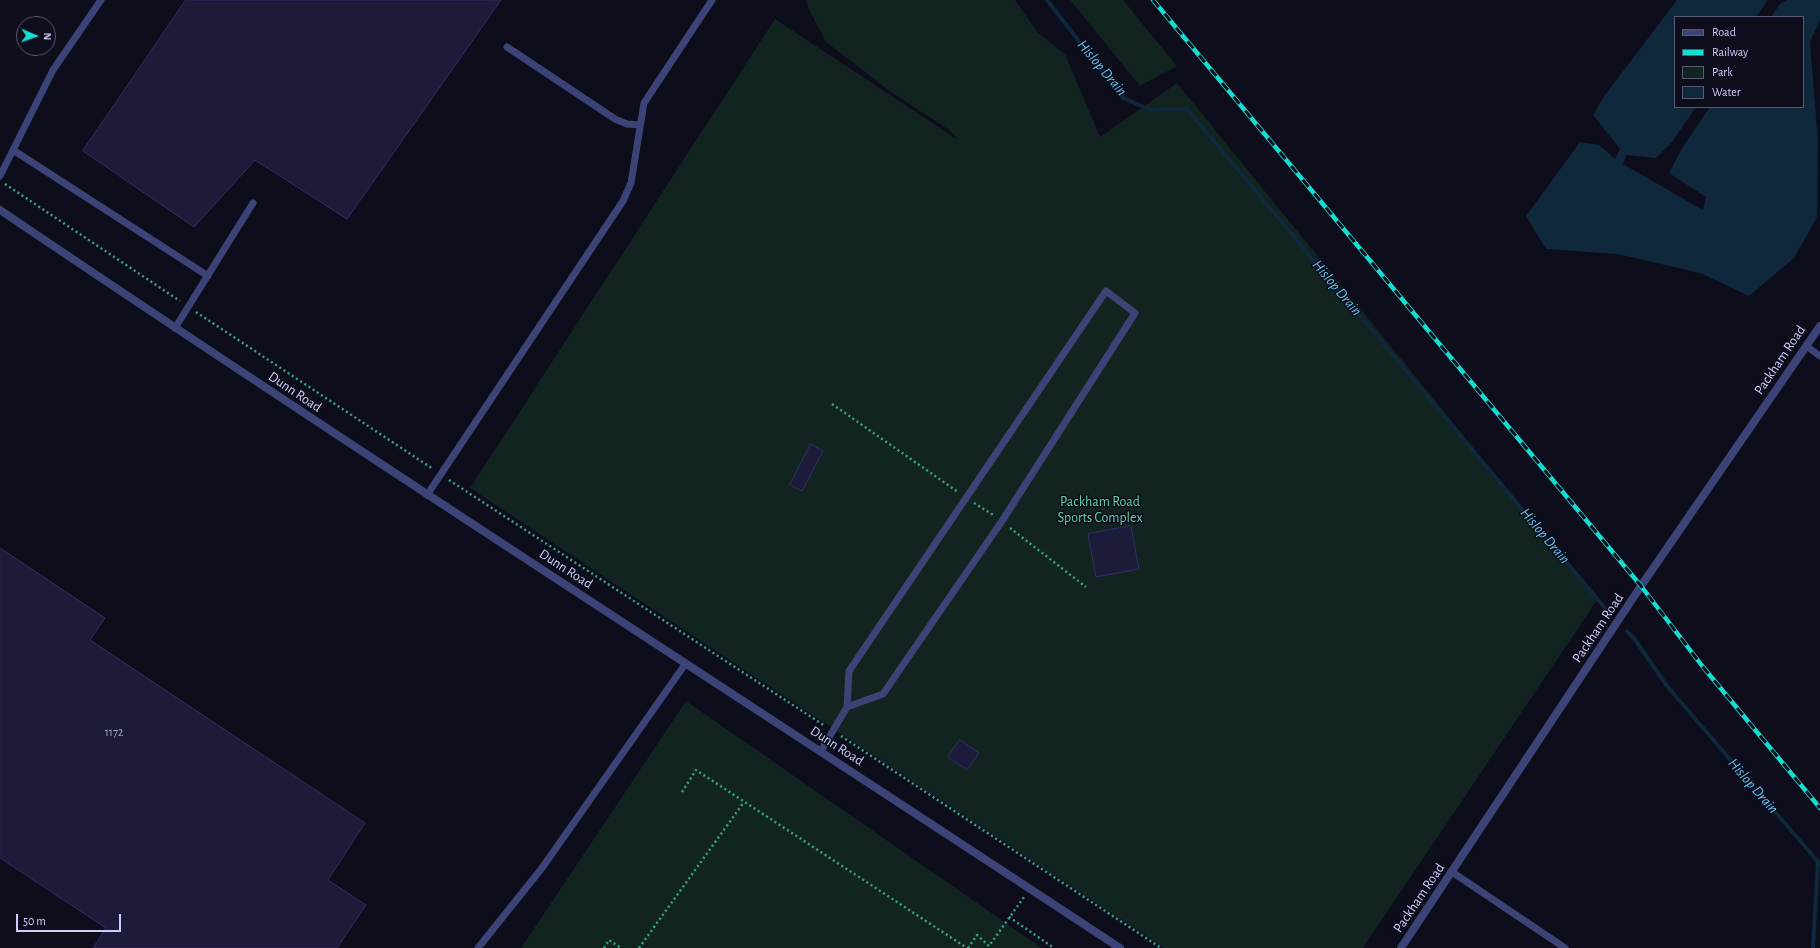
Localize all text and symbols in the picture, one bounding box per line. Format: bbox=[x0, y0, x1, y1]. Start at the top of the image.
north arrow bbox=[16, 16, 56, 56]
legend bbox=[1674, 16, 1804, 108]
text: Road bbox=[1712, 26, 1736, 38]
text: N bbox=[42, 32, 53, 40]
water label: Hislop Drain bbox=[1073, 36, 1131, 100]
text: Railway bbox=[1712, 46, 1748, 58]
text: Park bbox=[1712, 66, 1733, 78]
text: Water bbox=[1712, 86, 1741, 98]
water label: Hislop Drain bbox=[1308, 256, 1366, 320]
street label: Packham Road bbox=[1751, 322, 1809, 398]
street label: Dunn Road bbox=[265, 368, 325, 416]
park label: Packham Road Sports Complex bbox=[1057, 494, 1143, 526]
water label: Hislop Drain bbox=[1516, 504, 1574, 568]
street label: Dunn Road bbox=[536, 545, 596, 593]
street label: Packham Road bbox=[1569, 590, 1627, 666]
street label: Dunn Road bbox=[807, 722, 867, 770]
house number: 1172 bbox=[105, 725, 123, 739]
water label: Hislop Drain bbox=[1724, 755, 1782, 817]
street label: Packham Road bbox=[1390, 860, 1448, 936]
scale bar bbox=[18, 906, 123, 932]
text: 50 m bbox=[23, 915, 46, 927]

